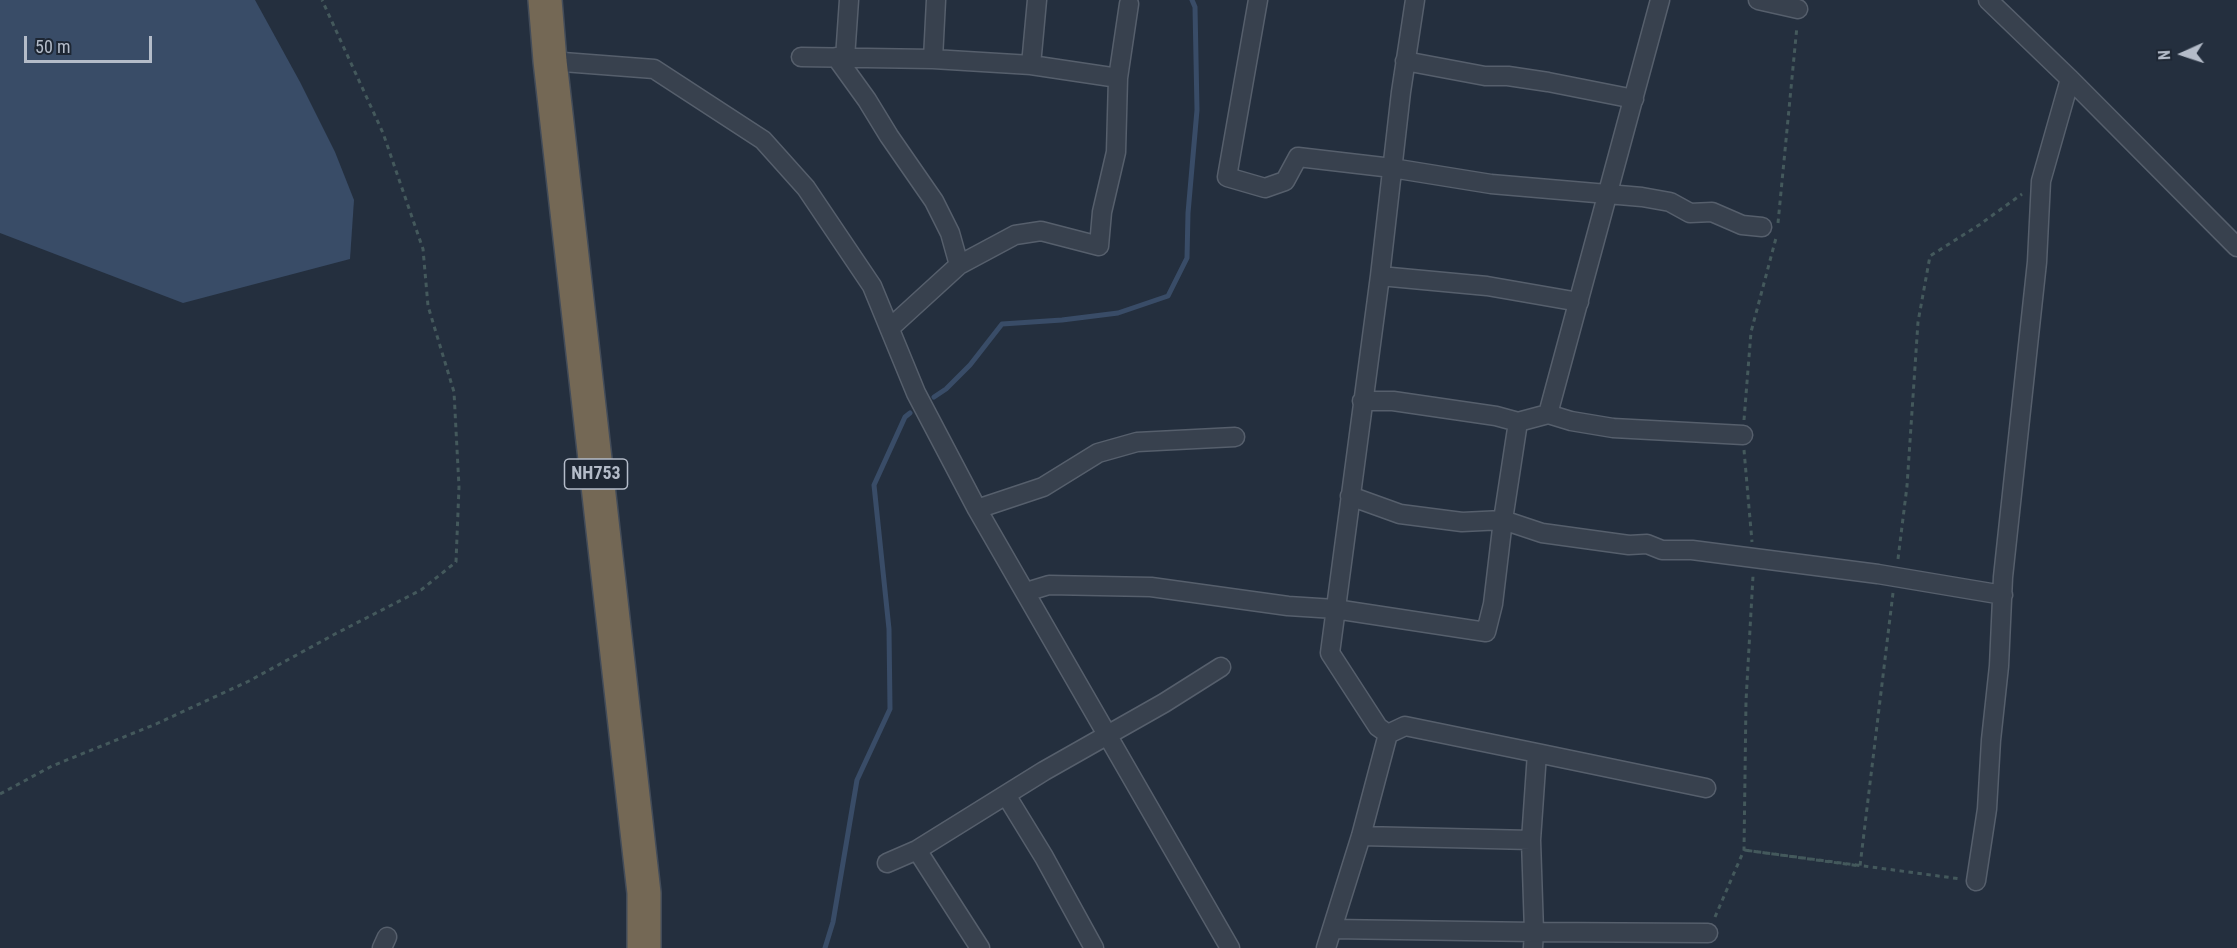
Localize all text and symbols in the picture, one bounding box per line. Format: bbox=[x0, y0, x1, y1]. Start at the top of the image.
scale bar bbox=[27, 24, 154, 62]
north arrow bbox=[2153, 24, 2213, 84]
text: 50 m bbox=[35, 36, 70, 57]
text: N bbox=[2155, 50, 2174, 60]
road number: NH753 bbox=[564, 459, 628, 489]

